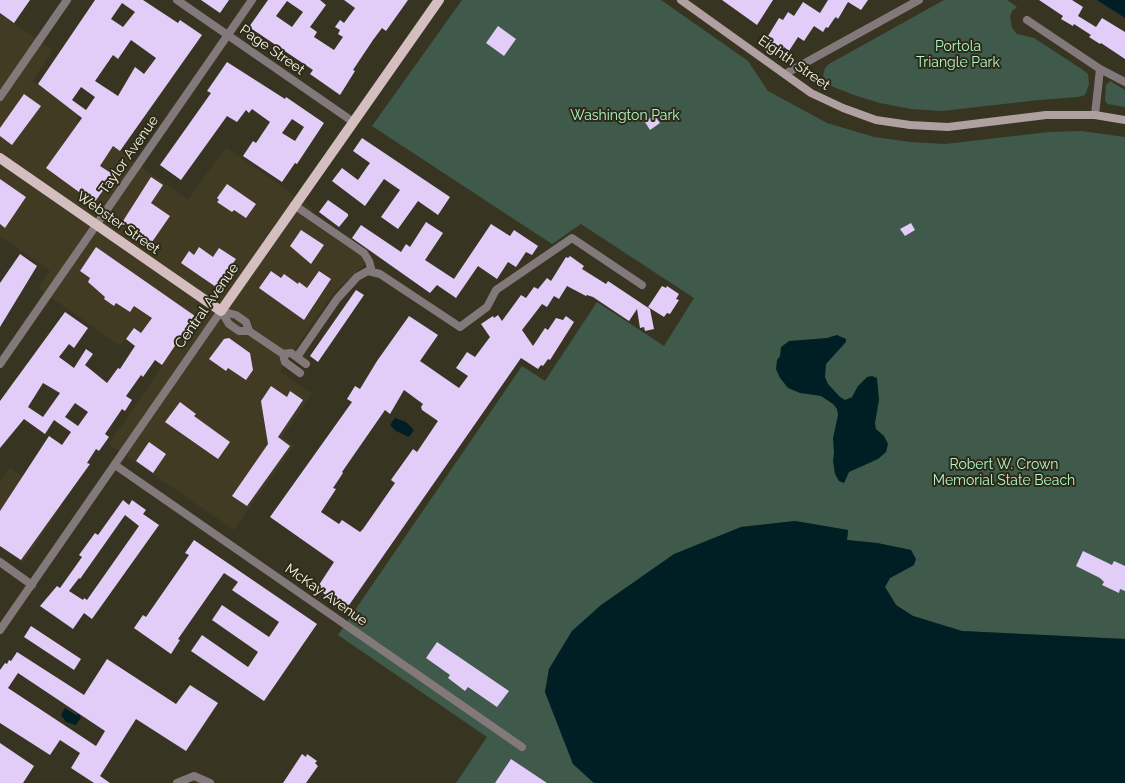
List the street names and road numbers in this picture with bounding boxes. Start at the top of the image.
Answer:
street label: Page Street [236,21,308,79]
street label: Eighth Street [755,32,833,94]
street label: Taylor Avenue [96,113,162,197]
street label: Webster Street [73,188,163,258]
street label: Central Avenue [172,260,242,352]
street label: McKay Avenue [282,560,370,630]

